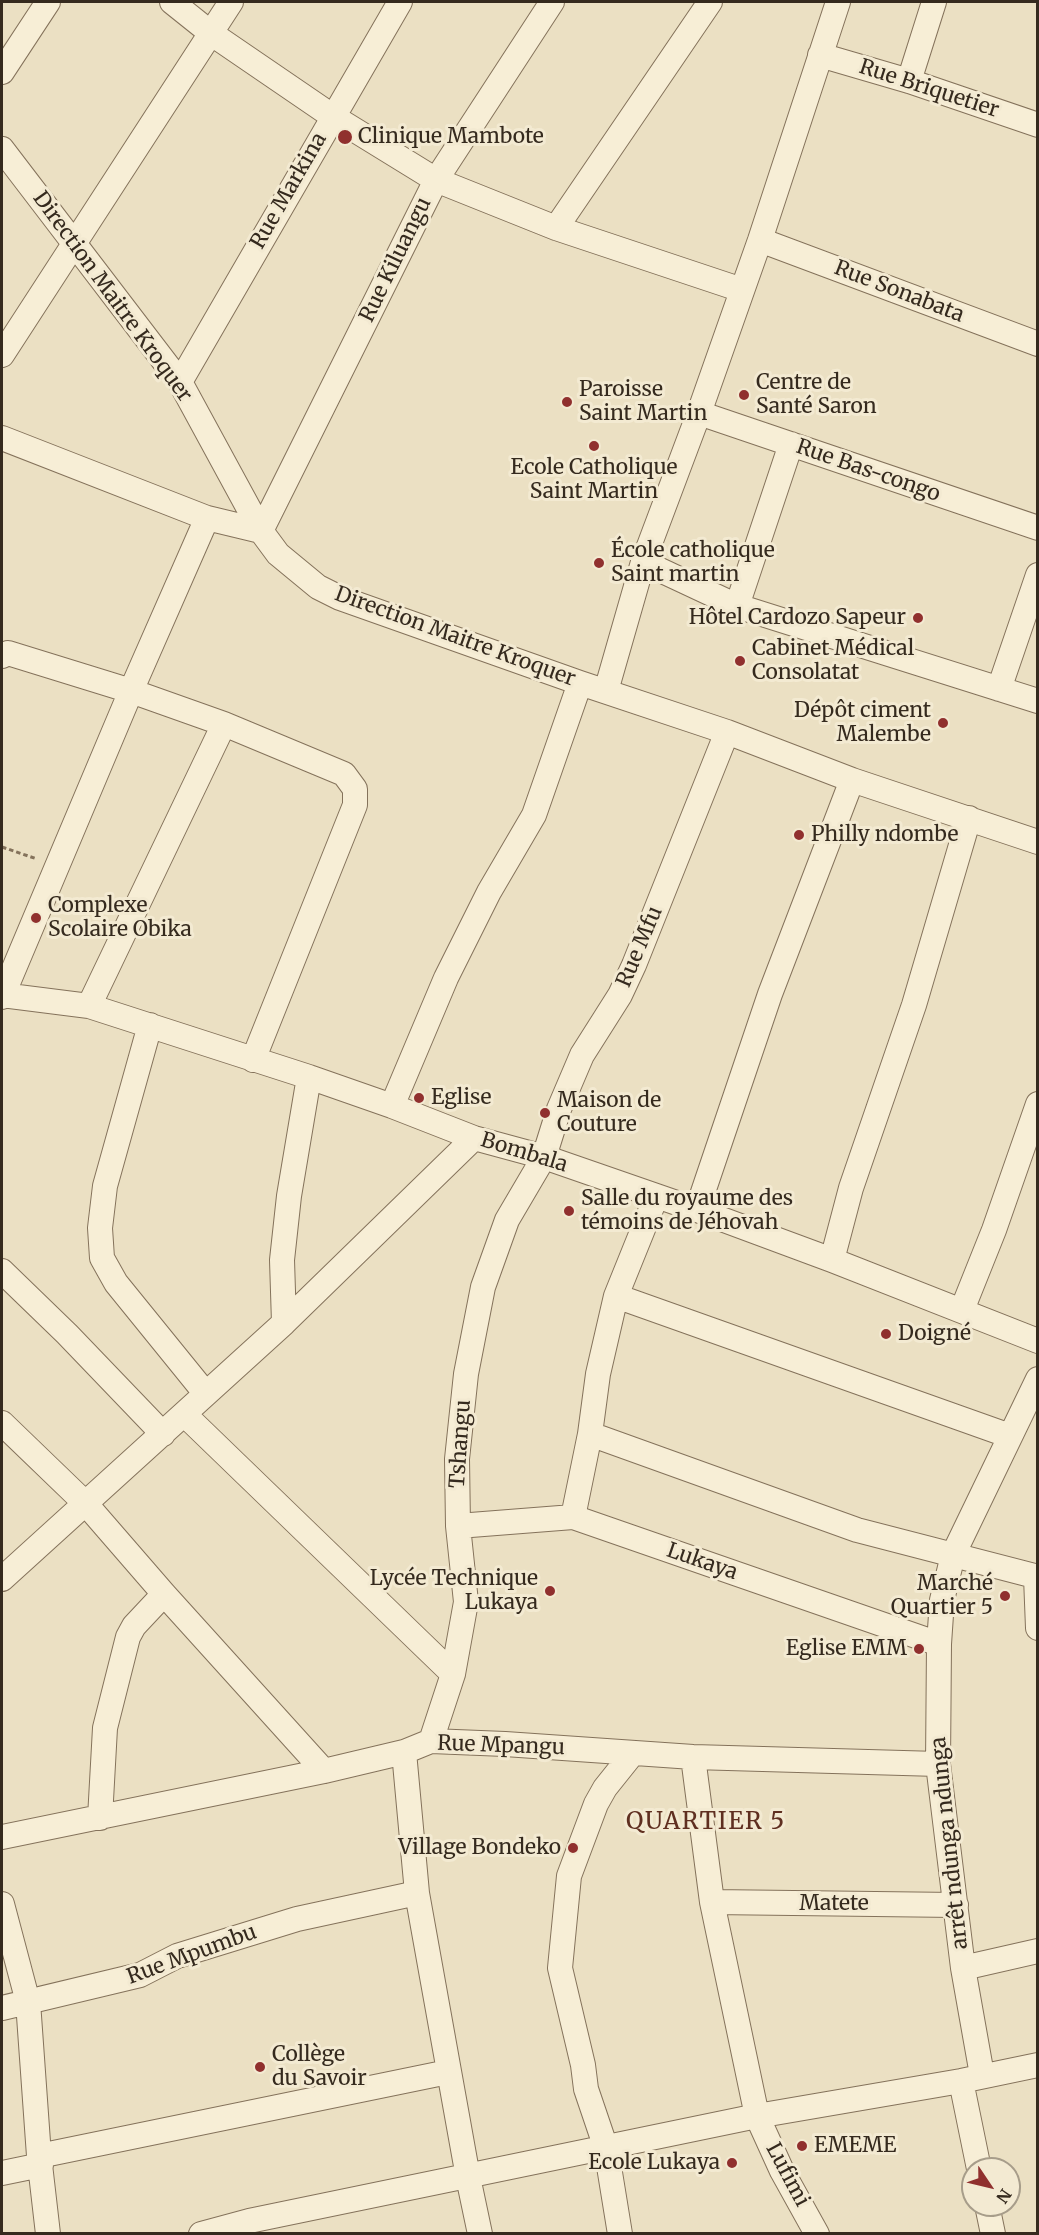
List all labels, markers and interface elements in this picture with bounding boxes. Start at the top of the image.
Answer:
street label: Rue Briquetier [856,55,1002,123]
place label: Clinique Mambote [358,124,544,150]
marker: Clinique Mambote [336,128,354,146]
street label: Rue Markina [246,129,332,253]
street label: Direction Maitre Kroquer [27,187,197,407]
street label: Rue Kiluangu [355,194,437,326]
street label: Rue Sonabata [831,256,967,328]
place label: Centre de Santé Saron [756,370,877,420]
place label: Paroisse Saint Martin [579,377,707,427]
marker: Centre de Santé Saron [737,388,751,402]
marker: Paroisse Saint Martin [560,395,574,409]
street label: Rue Bas-congo [793,435,943,507]
marker: Ecole Catholique Saint Martin [587,439,601,453]
place label: Ecole Catholique Saint Martin [510,455,678,505]
place label: École catholique Saint martin [611,538,775,588]
marker: École catholique Saint martin [592,556,606,570]
street label: Direction Maitre Kroquer [331,582,579,692]
place label: Hôtel Cardozo Sapeur [689,605,906,631]
marker: Hôtel Cardozo Sapeur [911,611,925,625]
place label: Cabinet Médical Consolatat [752,636,914,686]
marker: Cabinet Médical Consolatat [733,654,747,668]
place label: Dépôt ciment Malembe [794,698,931,748]
marker: Dépôt ciment Malembe [936,716,950,730]
place label: Philly ndombe [811,822,958,848]
marker: Philly ndombe [792,828,806,842]
place label: Complexe Scolaire Obika [48,893,192,943]
street label: Rue Mfu [612,903,668,991]
marker: Complexe Scolaire Obika [29,911,43,925]
place label: Eglise [431,1085,491,1111]
place label: Maison de Couture [557,1088,661,1138]
marker: Eglise [412,1091,426,1105]
marker: Maison de Couture [538,1106,552,1120]
street label: Bombala [478,1128,570,1178]
place label: Salle du royaume des témoins de Jéhovah [581,1186,793,1236]
marker: Salle du royaume des témoins de Jéhovah [562,1204,576,1218]
place label: Doigné [898,1321,971,1347]
marker: Doigné [879,1327,893,1341]
street label: Tshangu [445,1399,477,1489]
street label: Lukaya [663,1538,741,1586]
place label: Lycée Technique Lukaya [370,1566,538,1616]
place label: Marché Quartier 5 [891,1571,993,1621]
marker: Lycée Technique Lukaya [543,1584,557,1598]
marker: Marché Quartier 5 [998,1589,1012,1603]
place label: Eglise EMM [786,1636,907,1662]
marker: Eglise EMM [912,1642,926,1656]
street label: Rue Mpangu [437,1731,565,1761]
street label: arrêt ndunga ndunga [926,1736,974,1950]
district label: QUARTIER 5 [626,1808,786,1836]
place label: Village Bondeko [398,1835,561,1861]
marker: Village Bondeko [566,1841,580,1855]
street label: Matete [799,1891,869,1917]
street label: Rue Mpumbu [124,1920,260,1990]
place label: Collège du Savoir [272,2042,367,2092]
marker: Collège du Savoir [253,2060,267,2074]
place label: EMEME [814,2133,896,2159]
street label: Lufimi [760,2139,814,2211]
marker: EMEME [795,2139,809,2153]
place label: Ecole Lukaya [588,2150,720,2176]
marker: Ecole Lukaya [725,2156,739,2170]
north arrow [961,2157,1021,2217]
text: N [992,2185,1016,2207]

